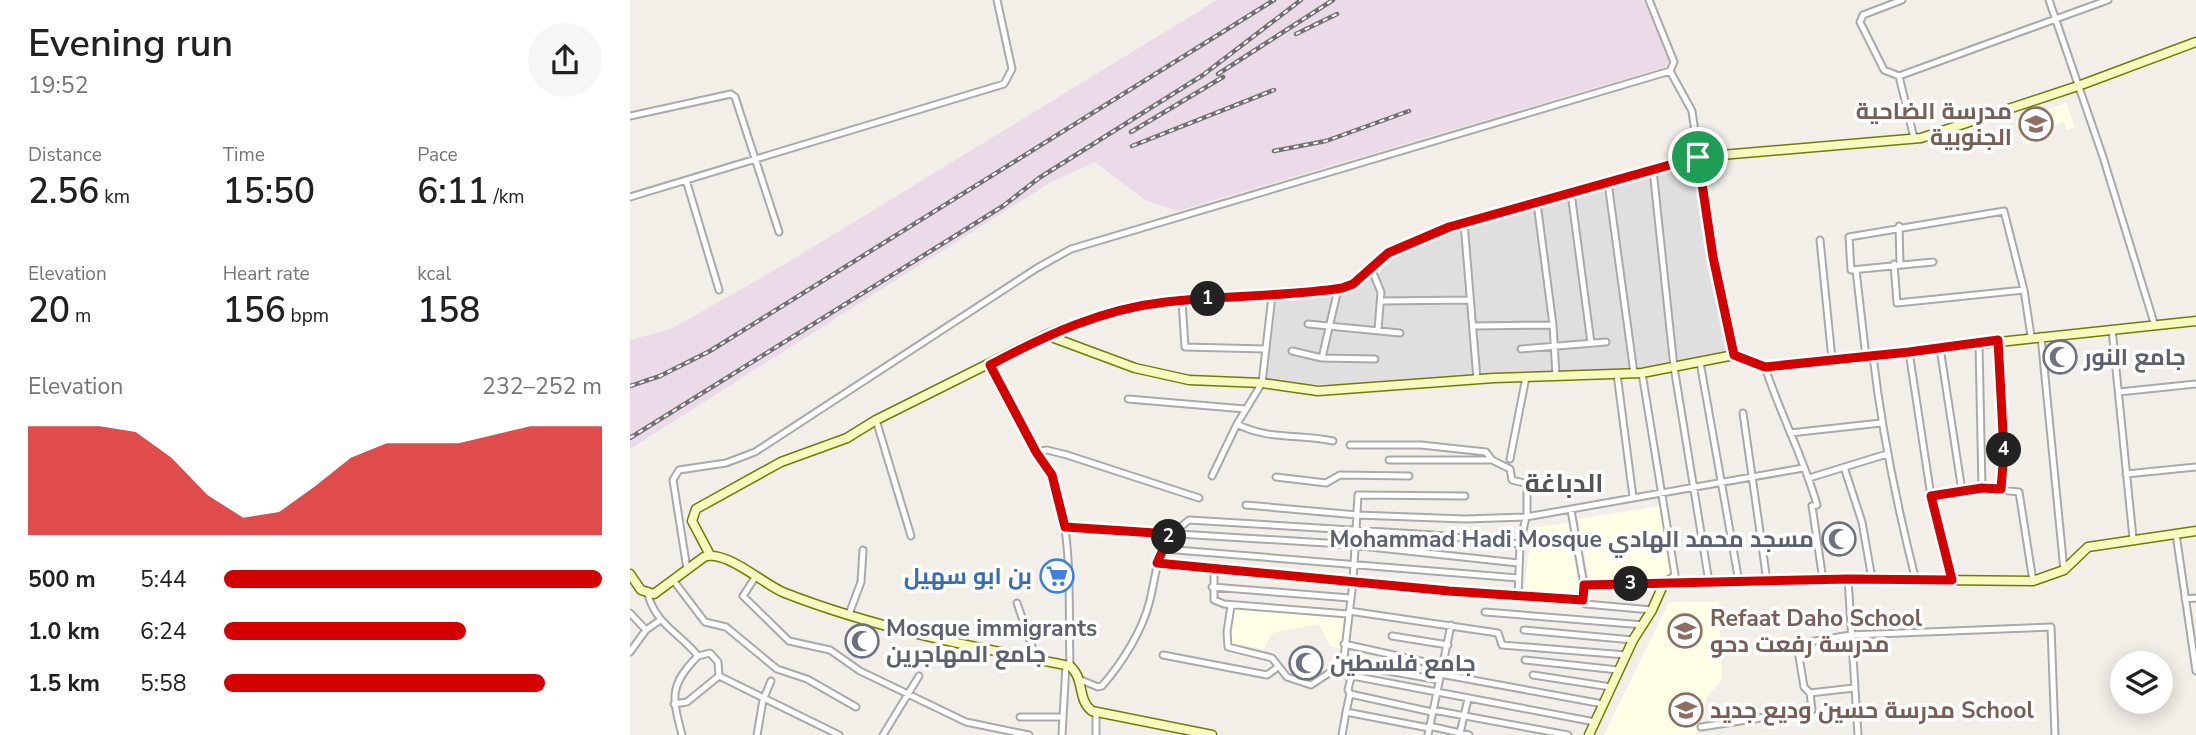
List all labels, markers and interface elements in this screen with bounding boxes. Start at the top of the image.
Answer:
text: Evening run [28,18,233,69]
button: share [528,23,602,97]
text: 19:52 [28,70,88,101]
place label: مدرسة الضاحية الجنوبية [1856,96,2012,153]
school or university icon: مدرسة الضاحية الجنوبية [2017,105,2055,143]
pin [1668,127,1728,187]
icon: arrive [1679,138,1717,176]
text: Distance [28,142,102,168]
text: Time [223,142,265,168]
text: Pace [417,142,458,168]
text: 2.56 [28,168,99,215]
text: 15:50 [223,168,315,215]
text: 6:11 [417,168,489,215]
text: km [99,184,130,210]
text: /km [489,184,525,210]
text: Elevation [28,261,107,287]
text: Heart rate [223,261,310,287]
text: kcal [417,261,451,287]
pin: 1 [1190,282,1226,316]
text: 1 [1202,285,1213,311]
text: 20 [28,287,70,334]
text: 156 [223,287,286,334]
text: 158 [417,287,480,334]
text: m [70,303,91,329]
text: bpm [286,303,329,329]
mosque icon: جامع النور [2041,338,2079,376]
place label: جامع النور [2083,342,2186,373]
text: Elevation [28,371,123,402]
text: 232–252 m [482,371,602,402]
pin: 4 [1986,433,2022,468]
text: 4 [1998,436,2009,462]
district label: الدباغة [1525,466,1603,501]
pin: 2 [1152,520,1186,554]
mosque icon: Mohammad Hadi Mosque مسجد محمد الهادي [1820,520,1858,558]
text: 2 [1163,523,1174,549]
place label: Mohammad Hadi Mosque مسجد محمد الهادي [1329,524,1814,558]
supermarket icon: بن ابو سهيل [1038,557,1076,595]
place label: بن ابو سهيل [904,561,1032,592]
text: 500 m [28,564,96,595]
text: 5:44 [140,564,187,595]
pin: 3 [1614,566,1648,602]
text: 3 [1625,570,1636,596]
place label: Refaat Daho School مدرسة رفعت دحو [1710,603,1923,660]
school or university icon: Refaat Daho School مدرسة رفعت دحو [1666,612,1704,650]
place label: Mosque immigrants جامع المهاجرين [886,613,1097,670]
text: 1.0 km [28,616,100,647]
text: 6:24 [140,616,187,647]
mosque icon: Mosque immigrants جامع المهاجرين [843,622,881,660]
mosque icon: جامع فلسطين [1287,644,1325,682]
place label: جامع فلسطين [1330,648,1476,679]
map controls [2110,651,2173,714]
button: layers [2110,651,2173,714]
text: 1.5 km [28,668,100,699]
text: 5:58 [140,668,187,699]
school or university icon: مدرسة حسين وديع جديد School [1667,691,1705,729]
place label: مدرسة حسين وديع جديد School [1710,695,2034,726]

